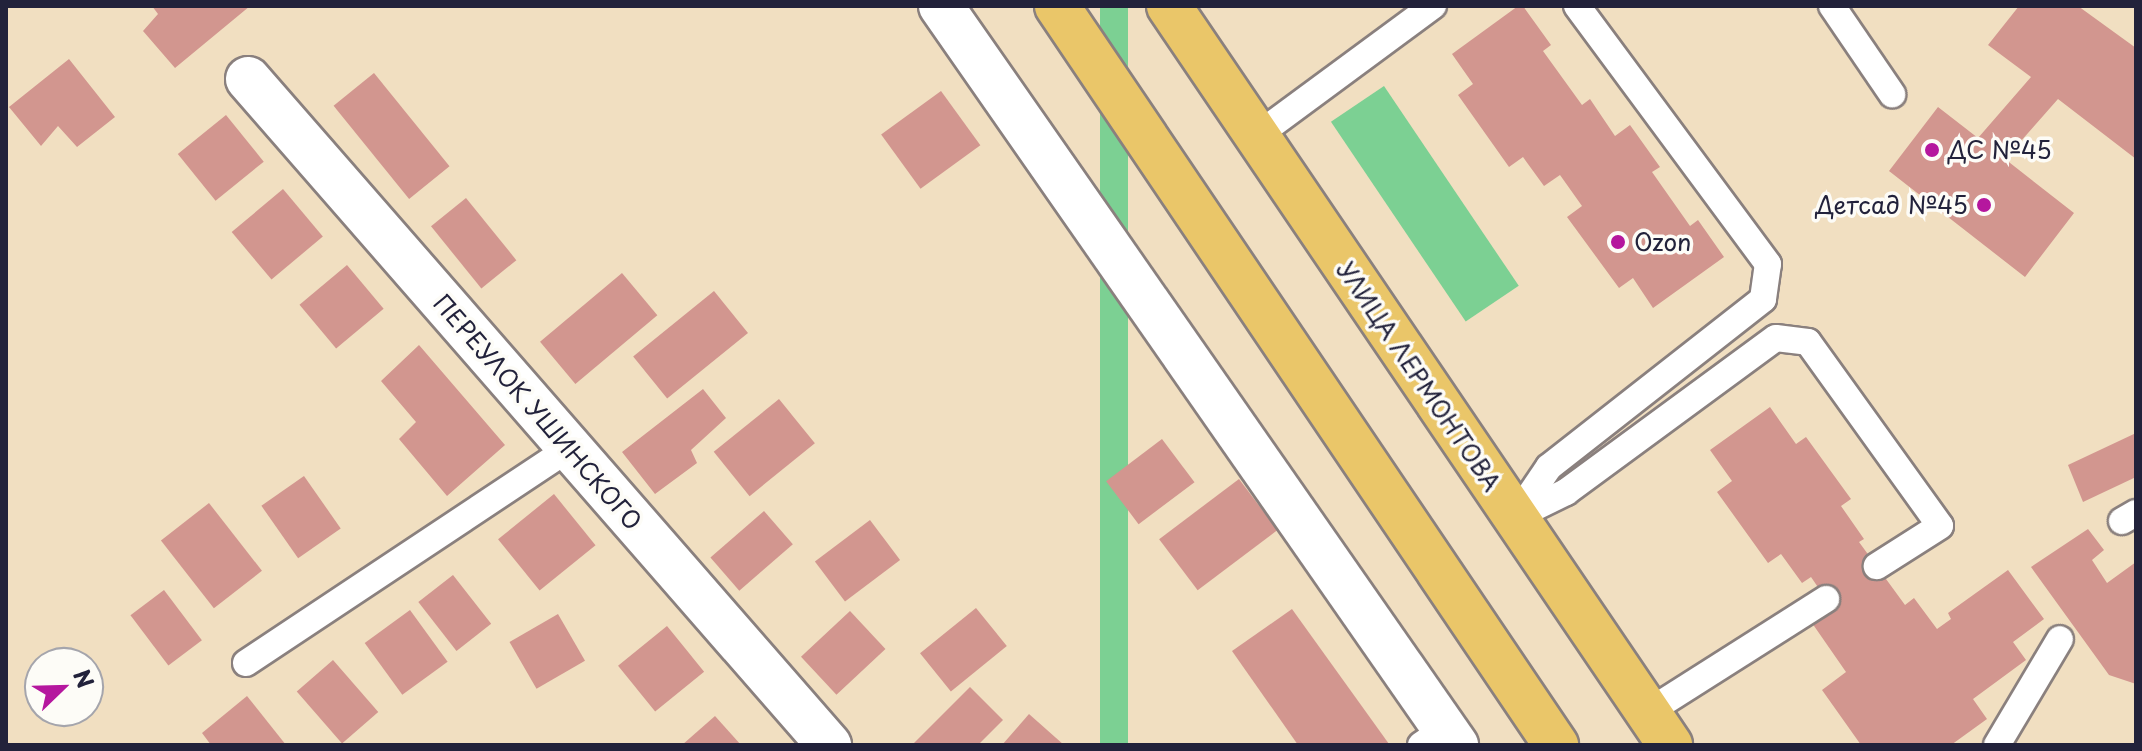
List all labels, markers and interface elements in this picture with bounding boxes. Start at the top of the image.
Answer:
place label: ДС №45 [1948,136,2053,164]
marker: ДС №45 [1923,141,1941,159]
place label: Детсад №45 [1816,191,1968,219]
marker: Детсад №45 [1975,196,1993,214]
place label: Ozon [1634,228,1691,256]
marker: Ozon [1609,233,1627,251]
street label: УЛИЦА ЛЕРМОНТОВА [1331,255,1507,497]
street label: ПЕРЕУЛОК УШИНСКОГО [428,289,648,535]
north arrow [24,647,104,727]
text: N [66,664,103,693]

